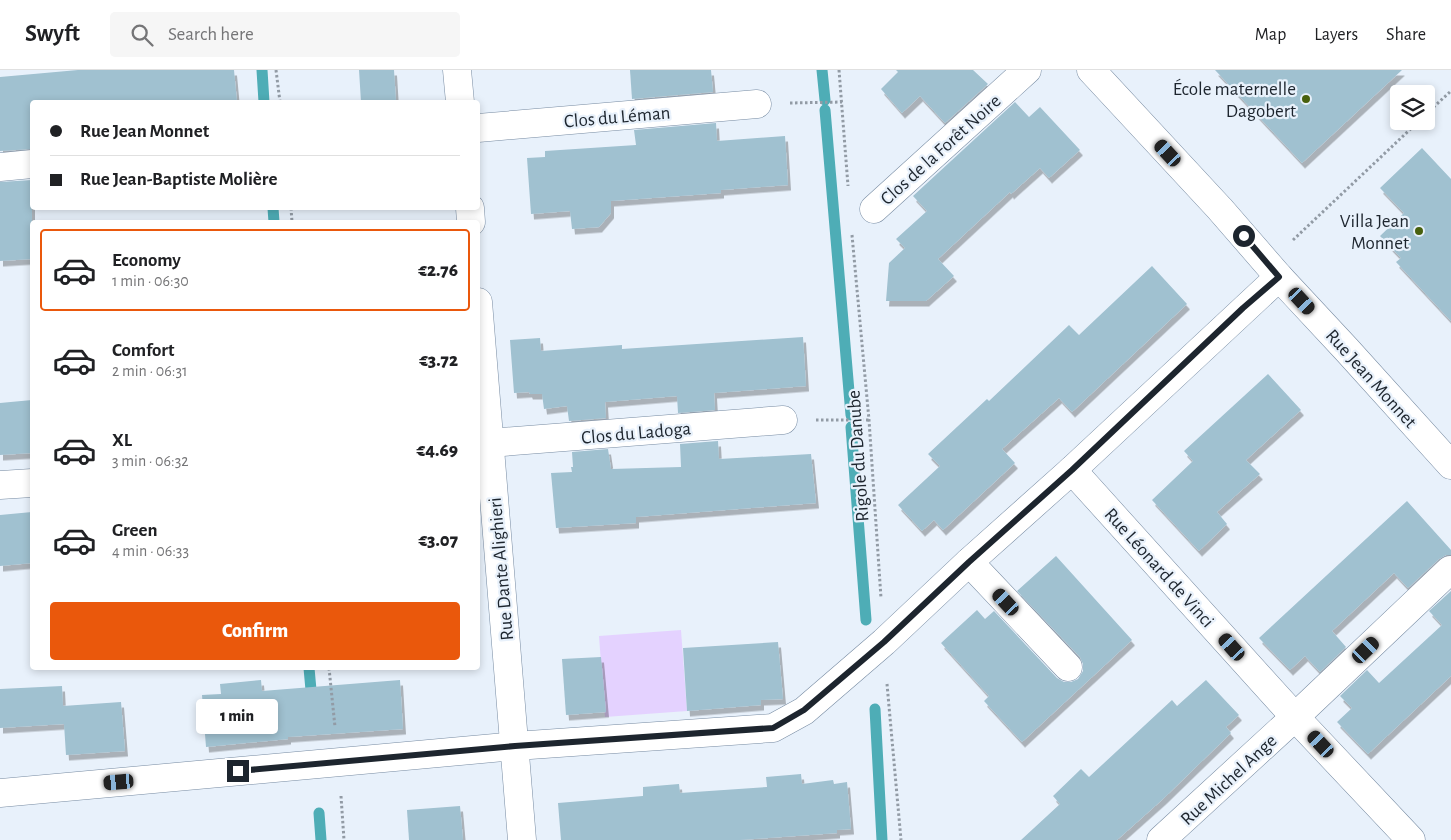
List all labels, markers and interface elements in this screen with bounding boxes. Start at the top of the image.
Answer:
search box [110,12,460,57]
icon: search [128,21,156,49]
text: Swyft [25,22,80,46]
text: Search here [168,25,254,44]
text: Map [1255,26,1286,44]
text: Layers [1314,26,1358,44]
text: Share [1386,26,1426,44]
place label: École maternelle Dagobert [1173,78,1296,121]
map controls [1390,85,1435,130]
button: layers [1390,85,1435,130]
street label: Clos de la Forêt Noire [877,91,1005,209]
marker: École maternelle Dagobert [1300,93,1312,105]
street label: Clos du Léman [563,103,671,132]
text: Rue Jean Monnet [80,122,209,141]
car [1152,137,1183,169]
text: Rue Jean-Baptiste Molière [80,170,277,189]
place label: Villa Jean Monnet [1340,212,1409,253]
route start [1233,225,1255,247]
marker: Villa Jean Monnet [1413,225,1425,237]
icon: car [52,248,97,293]
text: Economy [112,251,181,270]
text: €2.76 [418,261,458,280]
text: 1 min · 06:30 [112,273,189,289]
car [1286,285,1317,317]
street label: Rue Jean Monnet [1322,326,1420,432]
icon: car [52,338,97,383]
text: Comfort [112,341,174,360]
text: €3.72 [419,351,458,370]
text: 2 min · 06:31 [112,363,188,379]
street label: Rigole du Danube [844,389,873,522]
street label: Clos du Ladoga [580,419,692,448]
icon: car [52,428,97,473]
text: XL [112,431,132,450]
text: €4.69 [417,441,458,460]
text: 3 min · 06:32 [112,453,189,469]
street label: Rue Dante Alighieri [486,497,517,641]
street label: Rue Léonard de Vinci [1100,505,1217,631]
icon: car [52,518,97,563]
text: Green [112,521,158,540]
text: €3.07 [418,531,458,550]
text: 4 min · 06:33 [112,543,189,559]
car [990,586,1021,618]
button: Confirm [50,602,460,660]
car [1216,631,1247,663]
car [1350,634,1382,666]
callout: 1 min [197,698,279,734]
text: 1 min [220,708,254,724]
car [1305,728,1336,760]
street label: Rue Michel Ange [1177,731,1281,829]
route end [227,760,249,782]
car [103,773,134,791]

